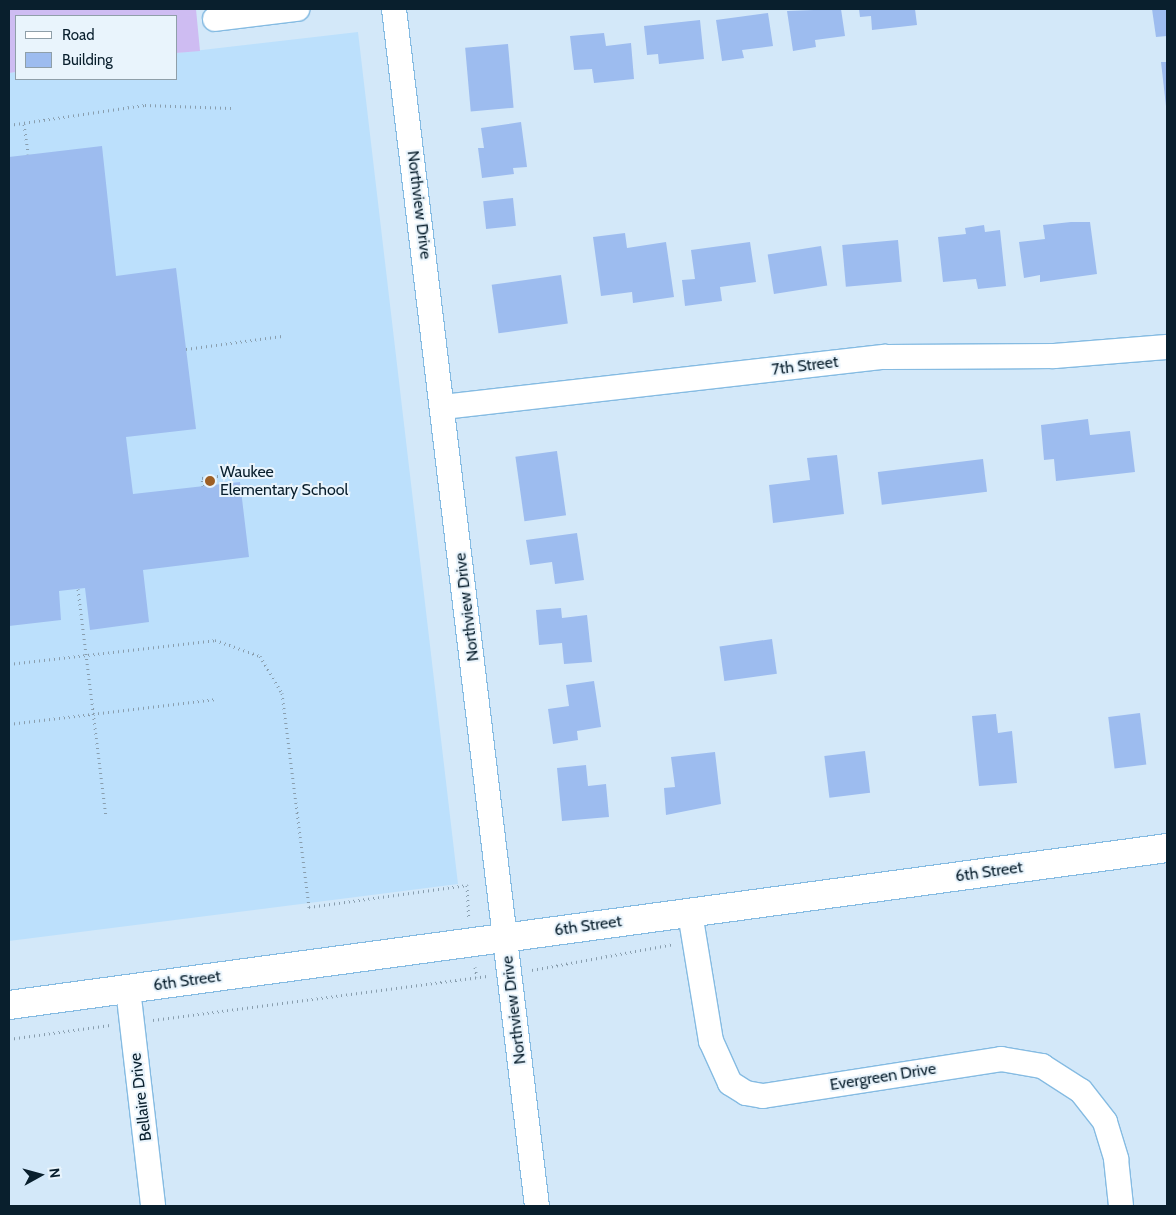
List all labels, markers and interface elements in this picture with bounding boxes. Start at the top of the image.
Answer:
legend [15,15,178,80]
text: Road [62,26,95,44]
text: Building [62,51,113,69]
street label: Northview Drive [403,150,435,260]
street label: 7th Street [771,352,839,380]
place label: Waukee Elementary School [220,462,348,500]
marker: Waukee Elementary School [204,475,216,487]
street label: Northview Drive [451,552,483,662]
street label: 6th Street [954,858,1024,886]
street label: 6th Street [553,912,623,940]
street label: Northview Drive [498,955,530,1065]
street label: 6th Street [152,967,222,995]
street label: Bellaire Drive [126,1052,156,1142]
street label: Evergreen Drive [829,1059,937,1095]
north arrow [15,1150,65,1200]
text: N [45,1167,64,1179]

